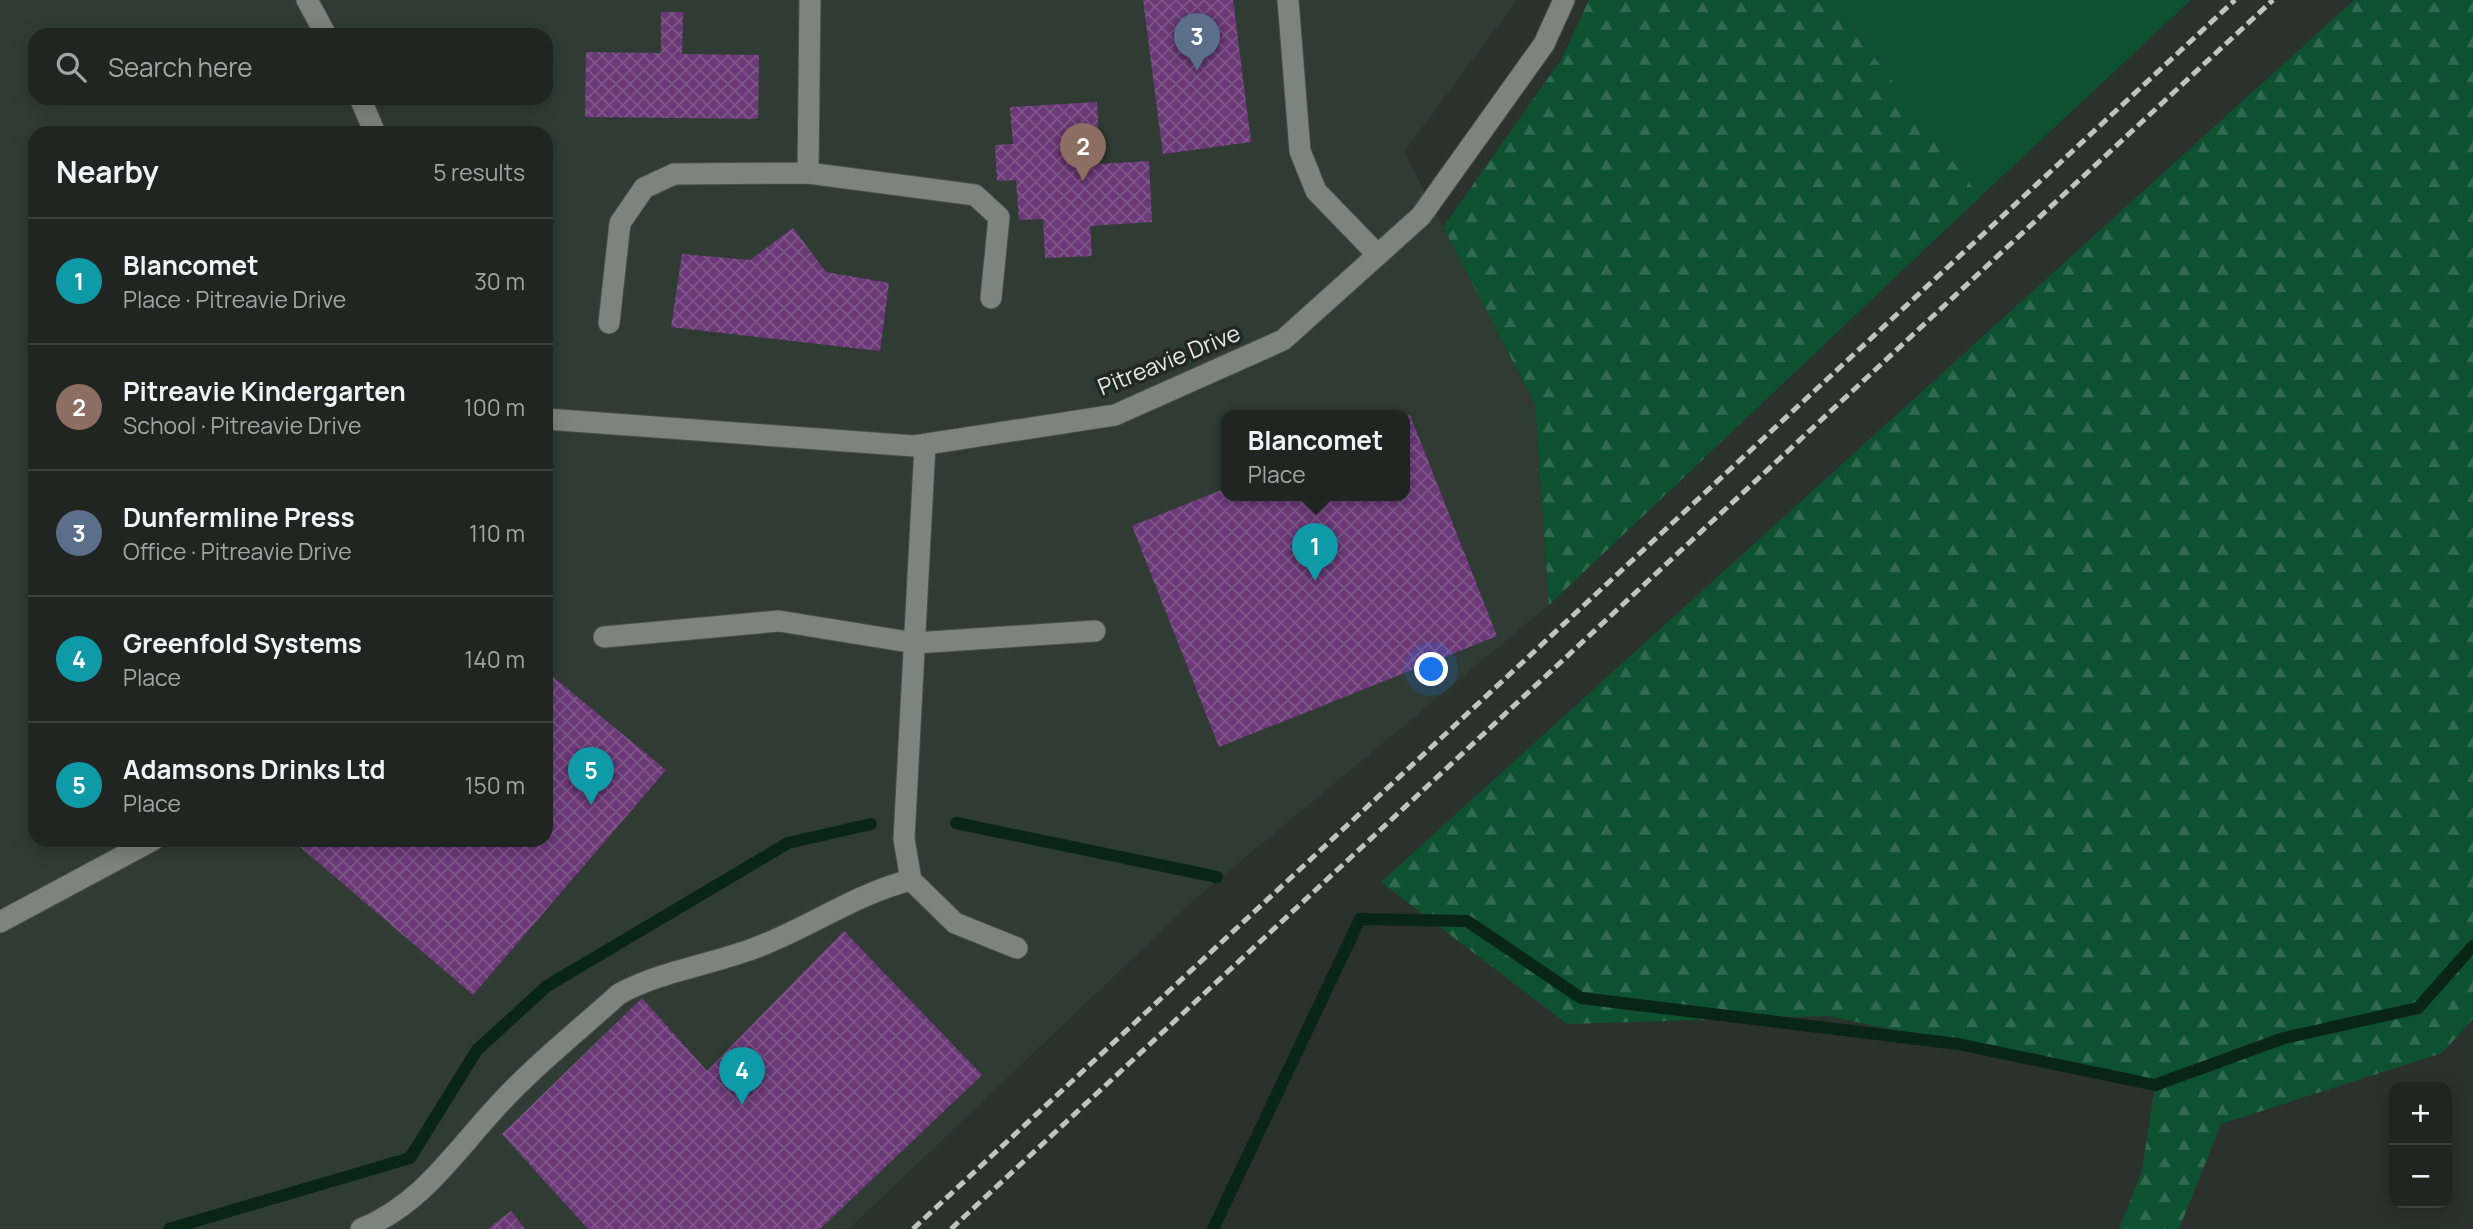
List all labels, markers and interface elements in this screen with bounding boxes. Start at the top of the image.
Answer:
pin: 3 [1174,13,1220,71]
search box [28,28,553,105]
icon: search [52,48,90,86]
text: Search here [108,49,253,85]
pin: 2 [1060,123,1106,181]
text: Nearby [56,151,159,192]
text: 5 results [433,156,525,188]
text: Blancomet [123,247,258,283]
text: 1 [74,265,84,297]
text: 30 m [474,265,525,297]
text: Place · Pitreavie Drive [123,283,346,315]
street label: Pitreavie Drive [1093,316,1245,402]
text: Pitreavie Kindergarten [123,373,406,409]
text: 2 [72,391,86,423]
text: 100 m [464,391,525,423]
text: School · Pitreavie Drive [123,409,362,441]
popup [1221,410,1410,501]
text: Blancomet [1248,422,1383,458]
text: Place [1248,458,1306,490]
text: Dunfermline Press [123,499,354,535]
text: 3 [72,517,86,549]
text: 110 m [469,517,525,549]
pin: 1 [1292,523,1338,581]
text: Office · Pitreavie Drive [123,535,352,567]
text: Greenfold Systems [123,625,362,661]
text: 4 [72,643,86,675]
text: 140 m [464,643,525,675]
your location [1414,652,1448,686]
text: Place [123,661,181,693]
pin: 5 [568,747,614,805]
text: Adamsons Drinks Ltd [123,751,385,787]
text: 5 [72,769,86,801]
text: 150 m [465,769,525,801]
text: Place [123,787,181,819]
pin: 4 [719,1047,765,1105]
map controls [2389,1082,2452,1208]
button: + [2389,1082,2452,1145]
button: − [2389,1145,2452,1208]

